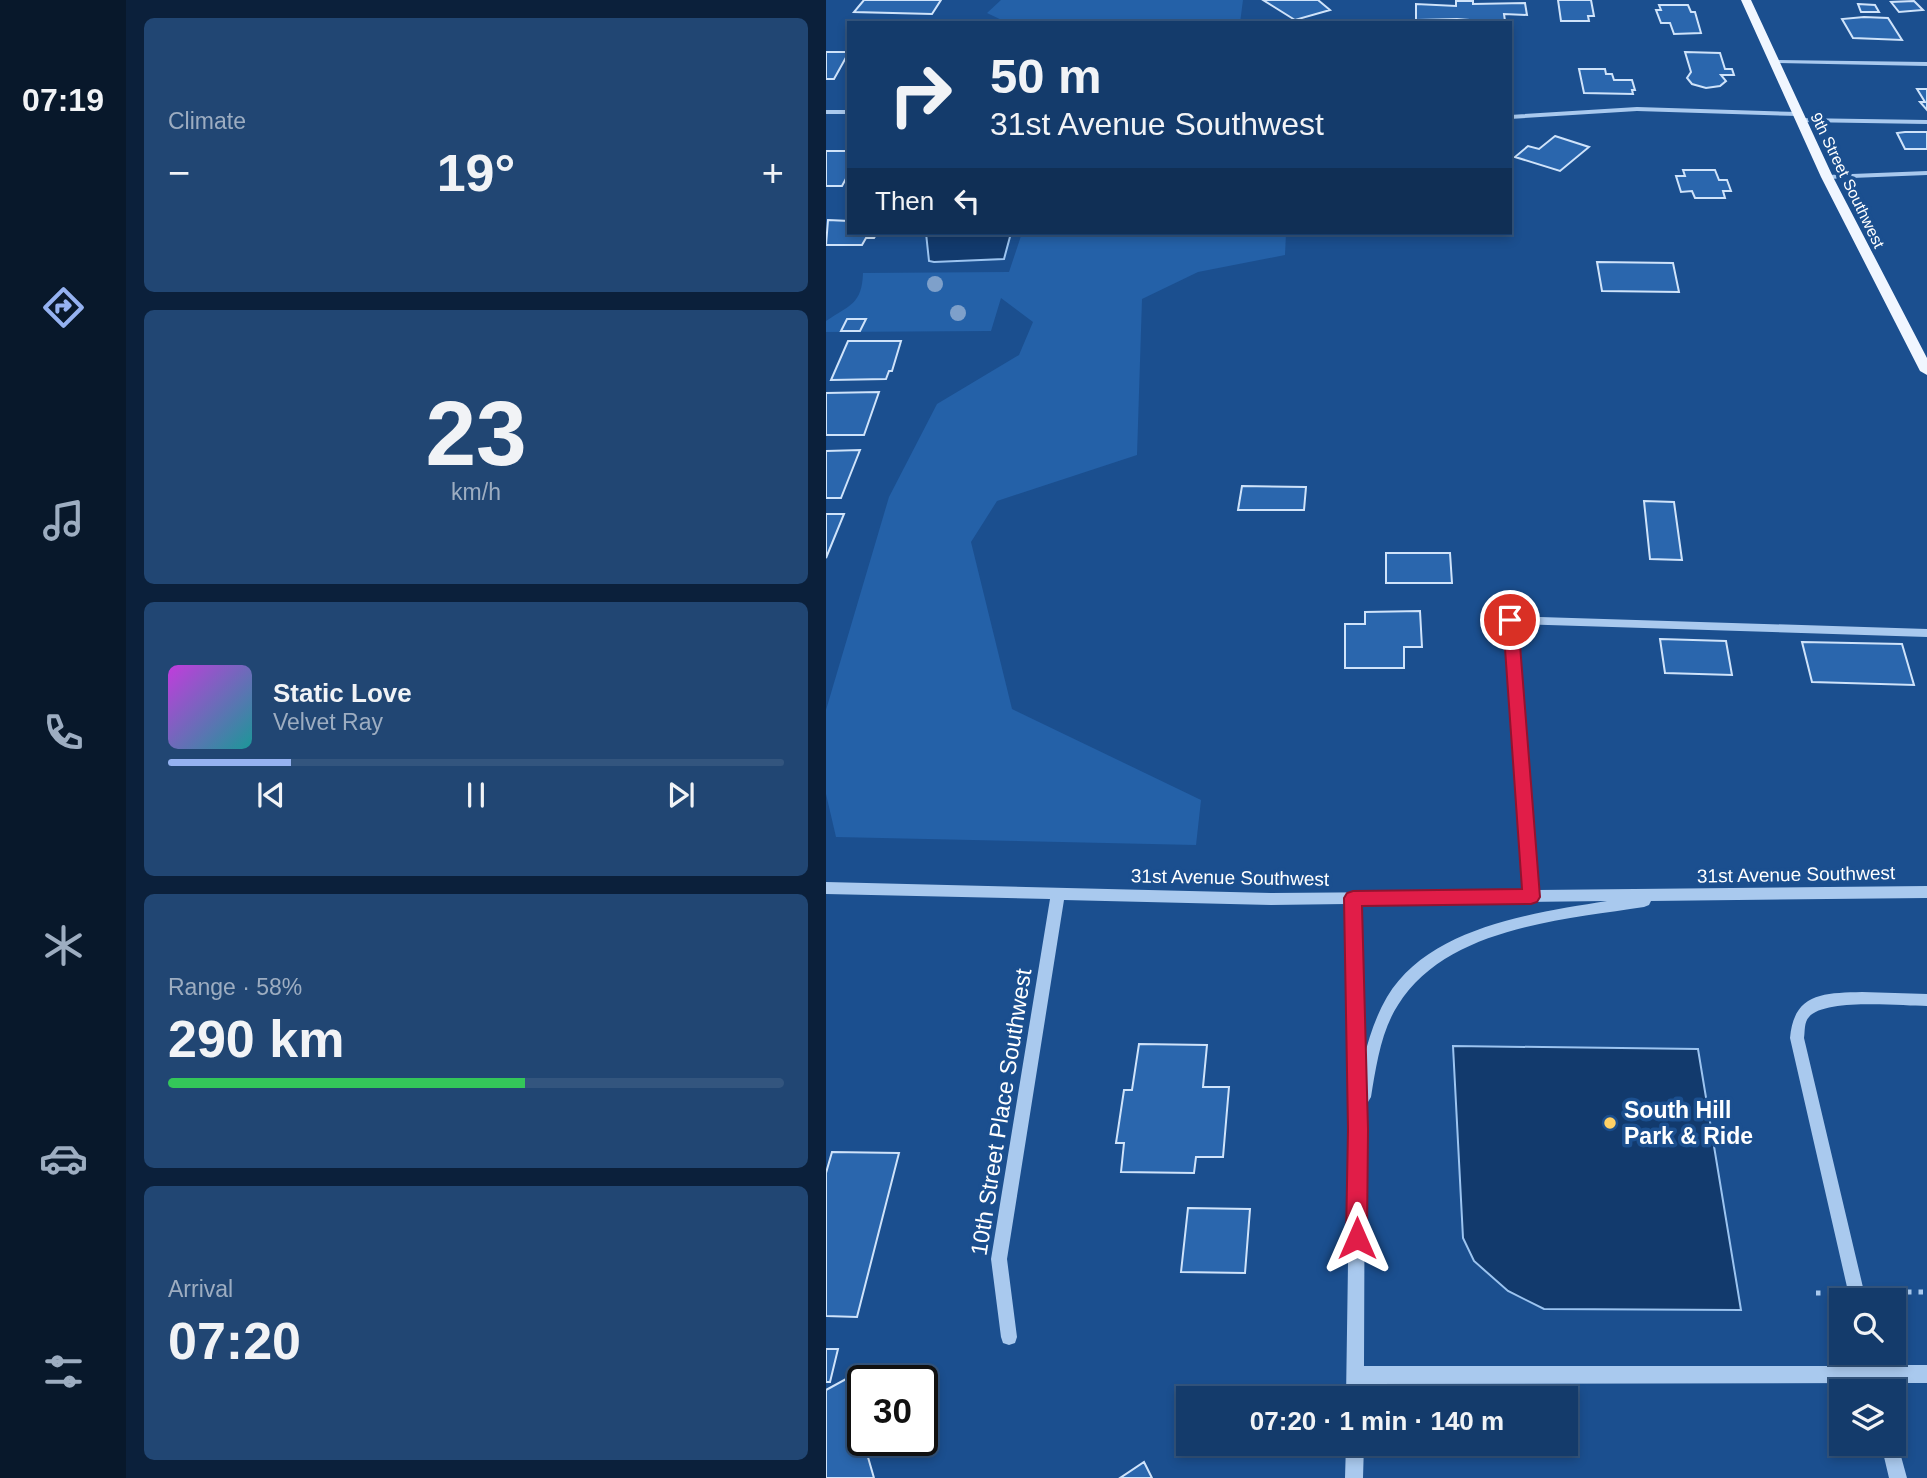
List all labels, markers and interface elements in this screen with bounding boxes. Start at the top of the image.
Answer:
icon: right [875,49,966,140]
text: 50 m [990,49,1102,103]
text: 07:19 [22,82,104,118]
text: 31st Avenue Southwest [990,106,1324,142]
text: Climate [168,108,246,134]
street label: 9th Street Southwest [1807,110,1888,251]
text: 19° [437,144,515,202]
text: − [168,152,190,194]
text: + [762,152,784,194]
icon: left [948,182,986,220]
text: Then [875,186,934,216]
icon: directions [39,283,88,332]
text: 23 [425,383,527,484]
text: km/h [451,479,501,505]
icon: music [39,496,88,545]
pin [1480,590,1540,650]
icon: arrive [1491,601,1529,639]
text: Static Love [273,678,412,708]
icon: phone [39,708,88,757]
text: Velvet Ray [273,709,383,735]
icon: previous [252,776,290,814]
icon: pause [457,776,495,814]
icon: next [662,776,700,814]
street label: 31st Avenue Southwest [1697,862,1896,887]
street label: 31st Avenue Southwest [1131,865,1330,890]
icon: climate [39,921,88,970]
street label: 10th Street Place Southwest [965,966,1037,1257]
text: Range · 58% [168,974,302,1000]
text: 290 km [168,1010,344,1068]
place label: South Hill Park & Ride [1624,1097,1753,1149]
marker: South Hill Park & Ride [1602,1115,1618,1131]
icon: car [39,1134,88,1183]
position arrow [1320,1201,1394,1275]
text: Arrival [168,1276,233,1302]
map controls [1829,1288,1906,1456]
button: search [1829,1288,1906,1365]
text: 07:20 [168,1312,301,1370]
icon: filters [39,1347,88,1396]
speed limit sign: 30 [847,1365,938,1456]
button: layers [1829,1379,1906,1456]
text: 07:20 · 1 min · 140 m [1250,1406,1504,1436]

